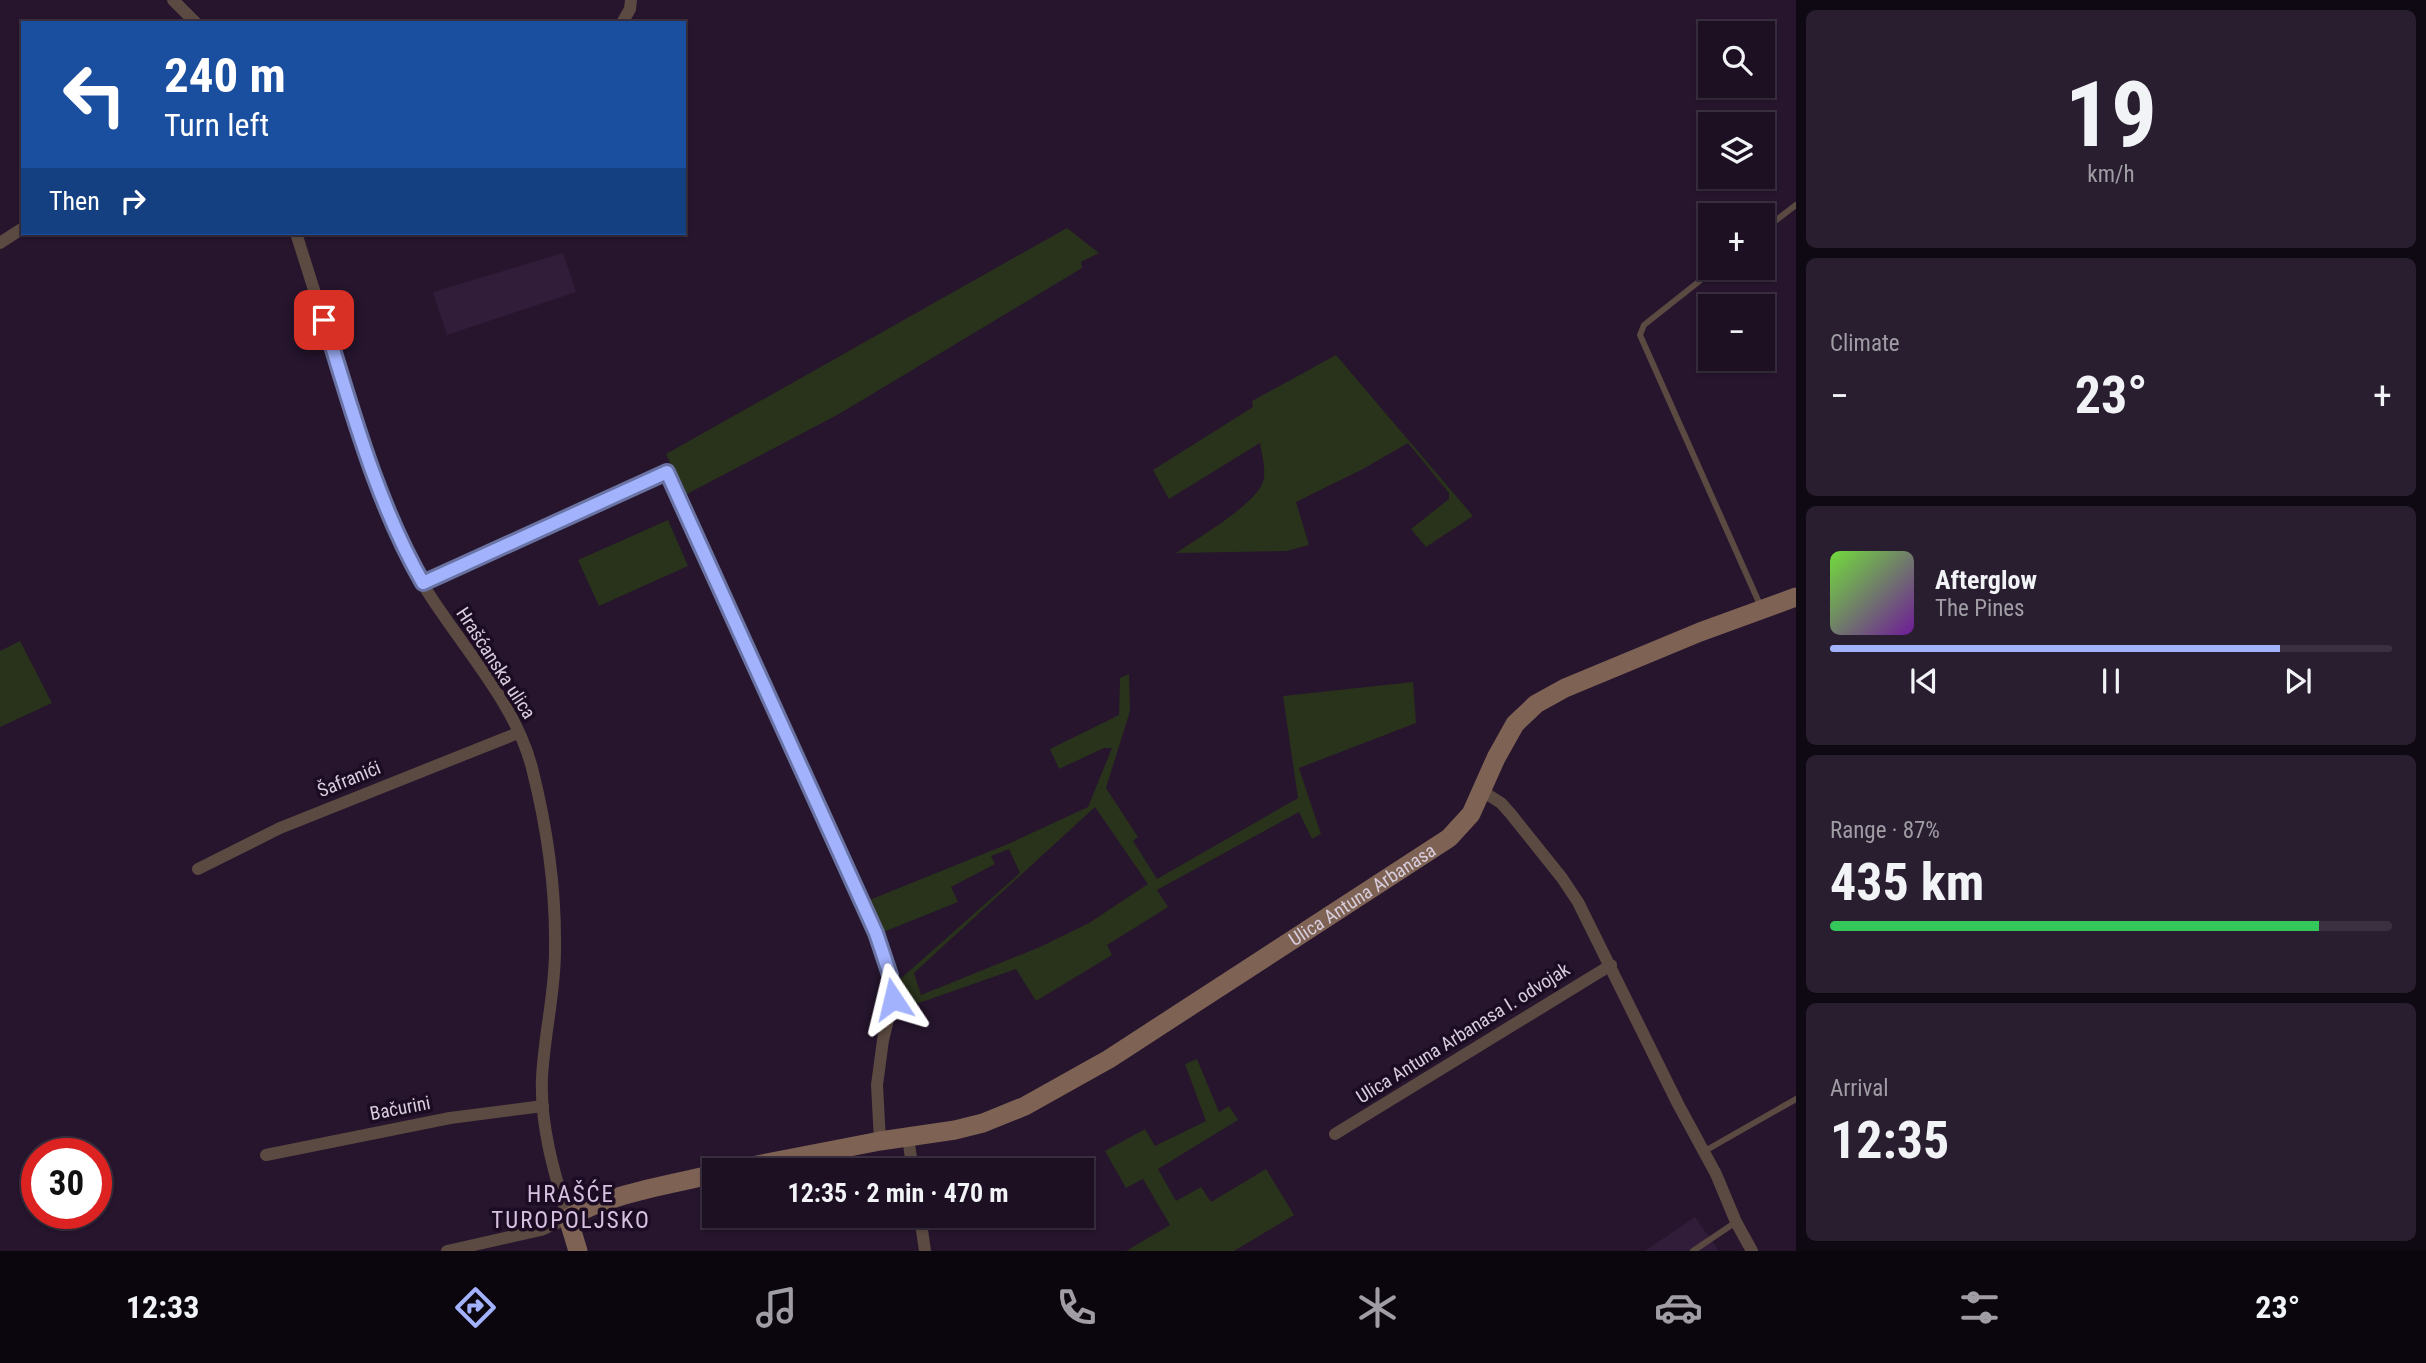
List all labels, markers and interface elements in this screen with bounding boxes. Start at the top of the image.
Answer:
map controls [1698,21,1775,371]
button: search [1698,21,1775,98]
text: 240 m [164,47,286,104]
icon: left [49,49,140,140]
text: 19 [2065,62,2157,168]
text: Turn left [164,106,269,144]
button: layers [1698,112,1775,189]
text: km/h [2087,161,2135,188]
icon: right [114,182,152,220]
text: Then [49,186,100,216]
button: + [1698,203,1775,280]
pin [294,290,354,350]
button: − [1698,294,1775,371]
icon: arrive [305,301,343,339]
text: Climate [1830,330,1900,357]
text: 23° [2075,365,2147,426]
text: − [1830,374,1849,418]
text: + [2373,374,2392,418]
text: Afterglow [1935,565,2037,595]
text: The Pines [1935,595,2025,622]
street label: Hrašćanska ulica [451,603,541,723]
icon: previous [1905,662,1943,700]
icon: pause [2092,662,2130,700]
icon: next [2279,662,2317,700]
street label: Šafranići [314,756,384,802]
text: Range · 87% [1830,817,1940,844]
street label: Ulica Antuna Arbanasa [1284,838,1440,951]
text: 435 km [1830,852,1984,913]
street label: Ulica Antuna Arbanasa I. odvojak [1352,957,1574,1108]
position arrow [856,962,930,1036]
text: Arrival [1830,1075,1889,1102]
street label: Bačurini [368,1091,432,1125]
text: 12:35 [1830,1110,1949,1171]
speed limit sign: 30 [21,1138,112,1229]
text: 12:35 · 2 min · 470 m [788,1178,1008,1208]
district label: HRAŠĆE TUROPOLJSKO [491,1179,651,1234]
icon: directions [451,1283,500,1332]
icon: music [752,1283,801,1332]
icon: phone [1052,1283,1101,1332]
icon: climate [1353,1283,1402,1332]
icon: car [1654,1283,1703,1332]
icon: filters [1955,1283,2004,1332]
text: 12:33 [126,1288,199,1326]
text: 23° [2255,1288,2300,1326]

